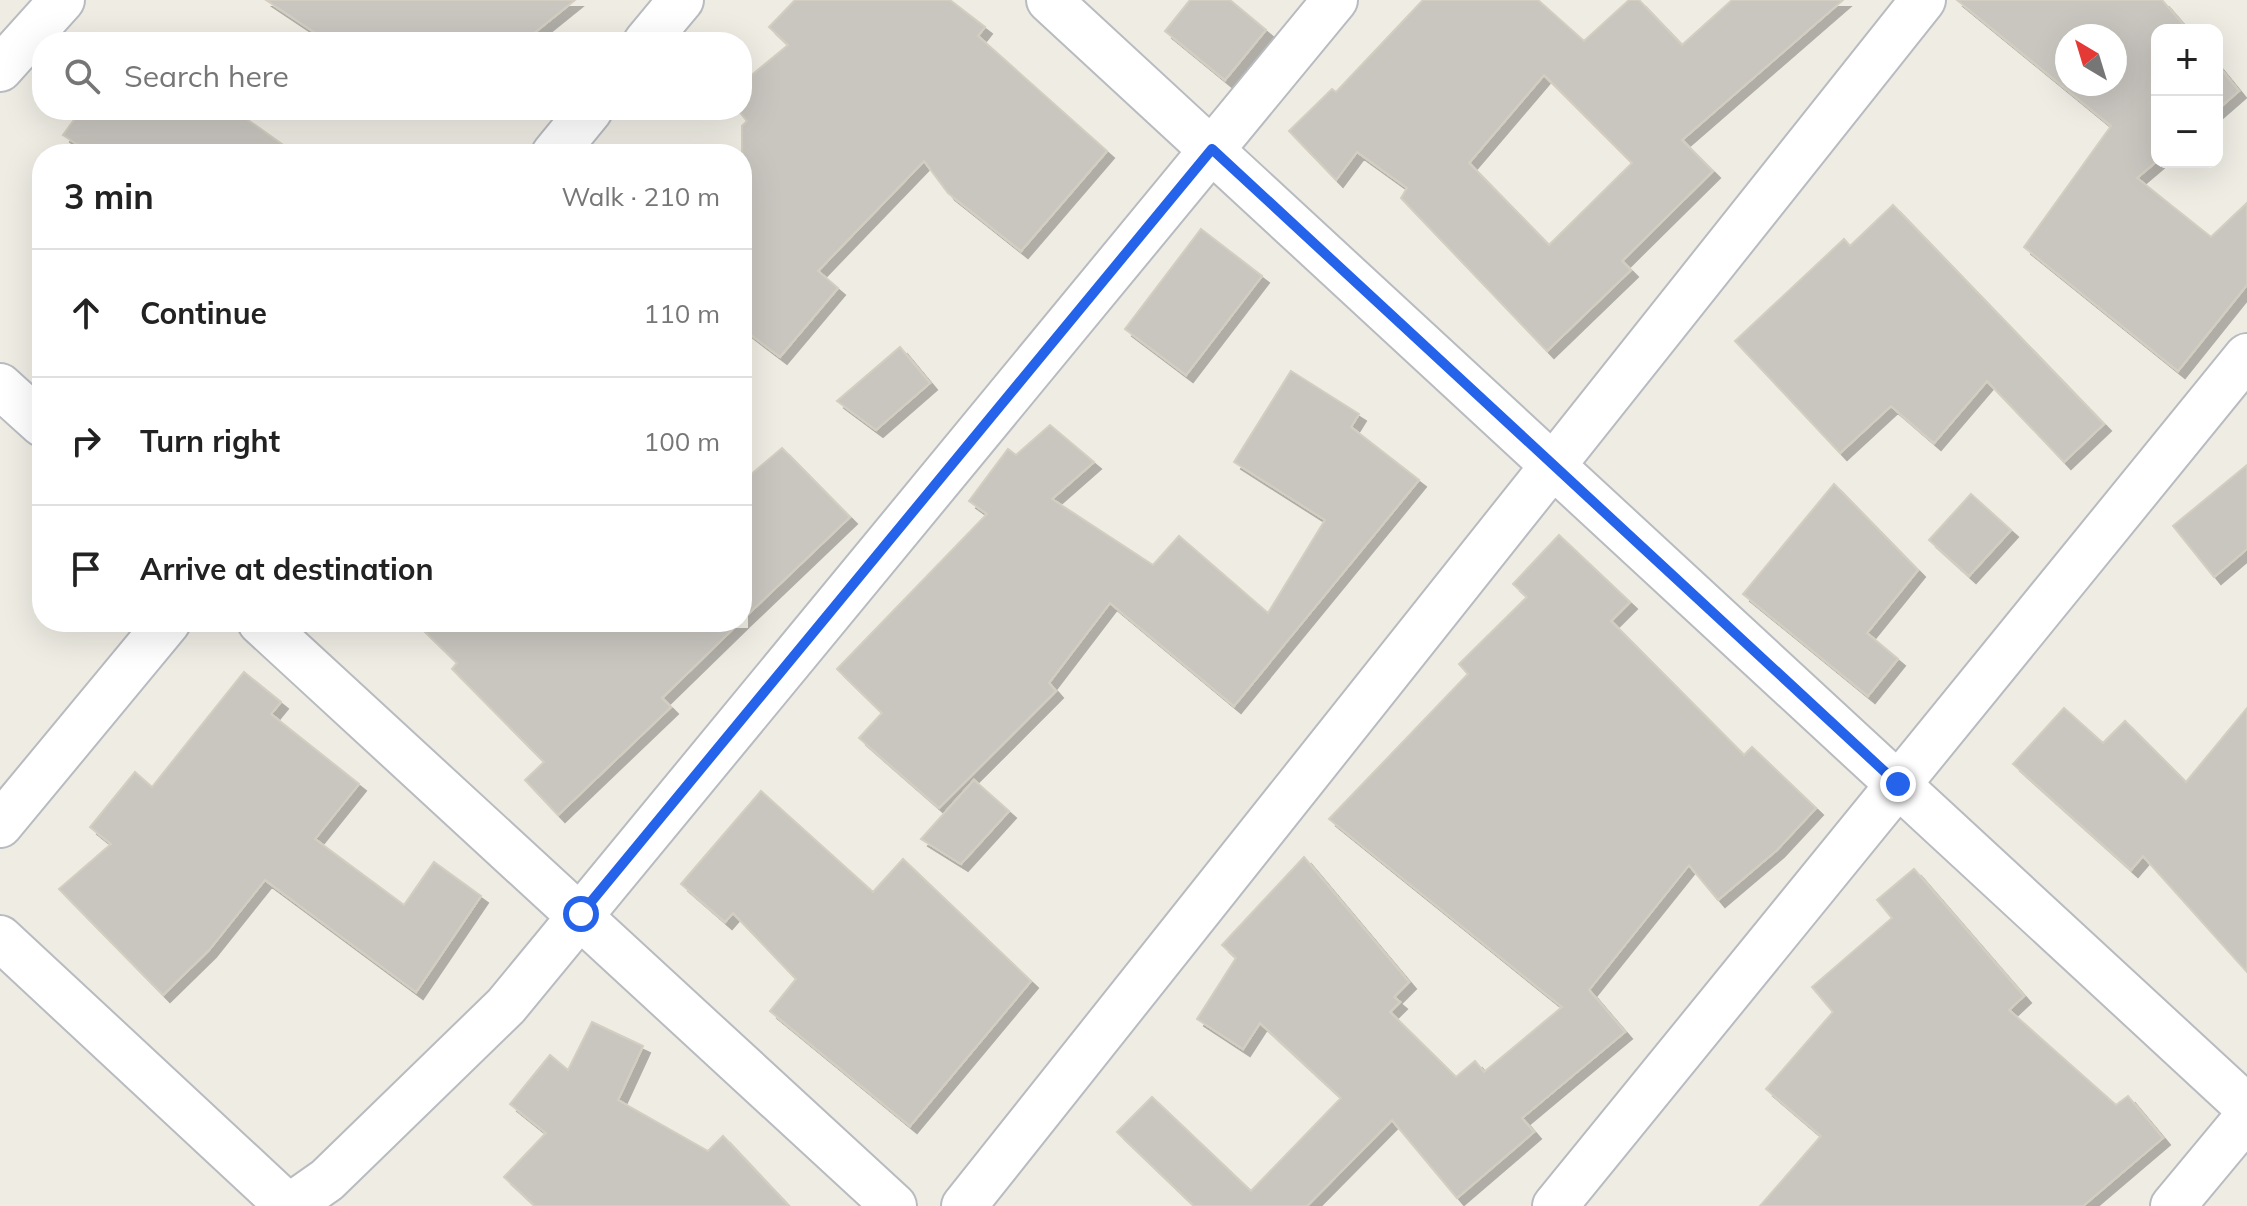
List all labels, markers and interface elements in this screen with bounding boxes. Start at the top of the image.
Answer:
north arrow [2055,24,2127,96]
map controls [2151,24,2223,168]
button: + [2151,24,2223,96]
search box [32,32,752,120]
icon: search [60,54,104,98]
text: Search here [124,57,289,95]
button: − [2151,96,2223,168]
text: 3 min [64,175,154,218]
text: Walk · 210 m [561,180,720,213]
icon: ahead [64,291,108,335]
text: Continue [140,294,267,332]
text: 110 m [644,297,720,330]
icon: right [64,419,108,463]
text: Turn right [140,422,280,460]
text: 100 m [644,425,720,458]
icon: arrive [64,547,108,591]
text: Arrive at destination [140,550,434,588]
route end [1880,766,1916,802]
route start [563,896,599,932]

